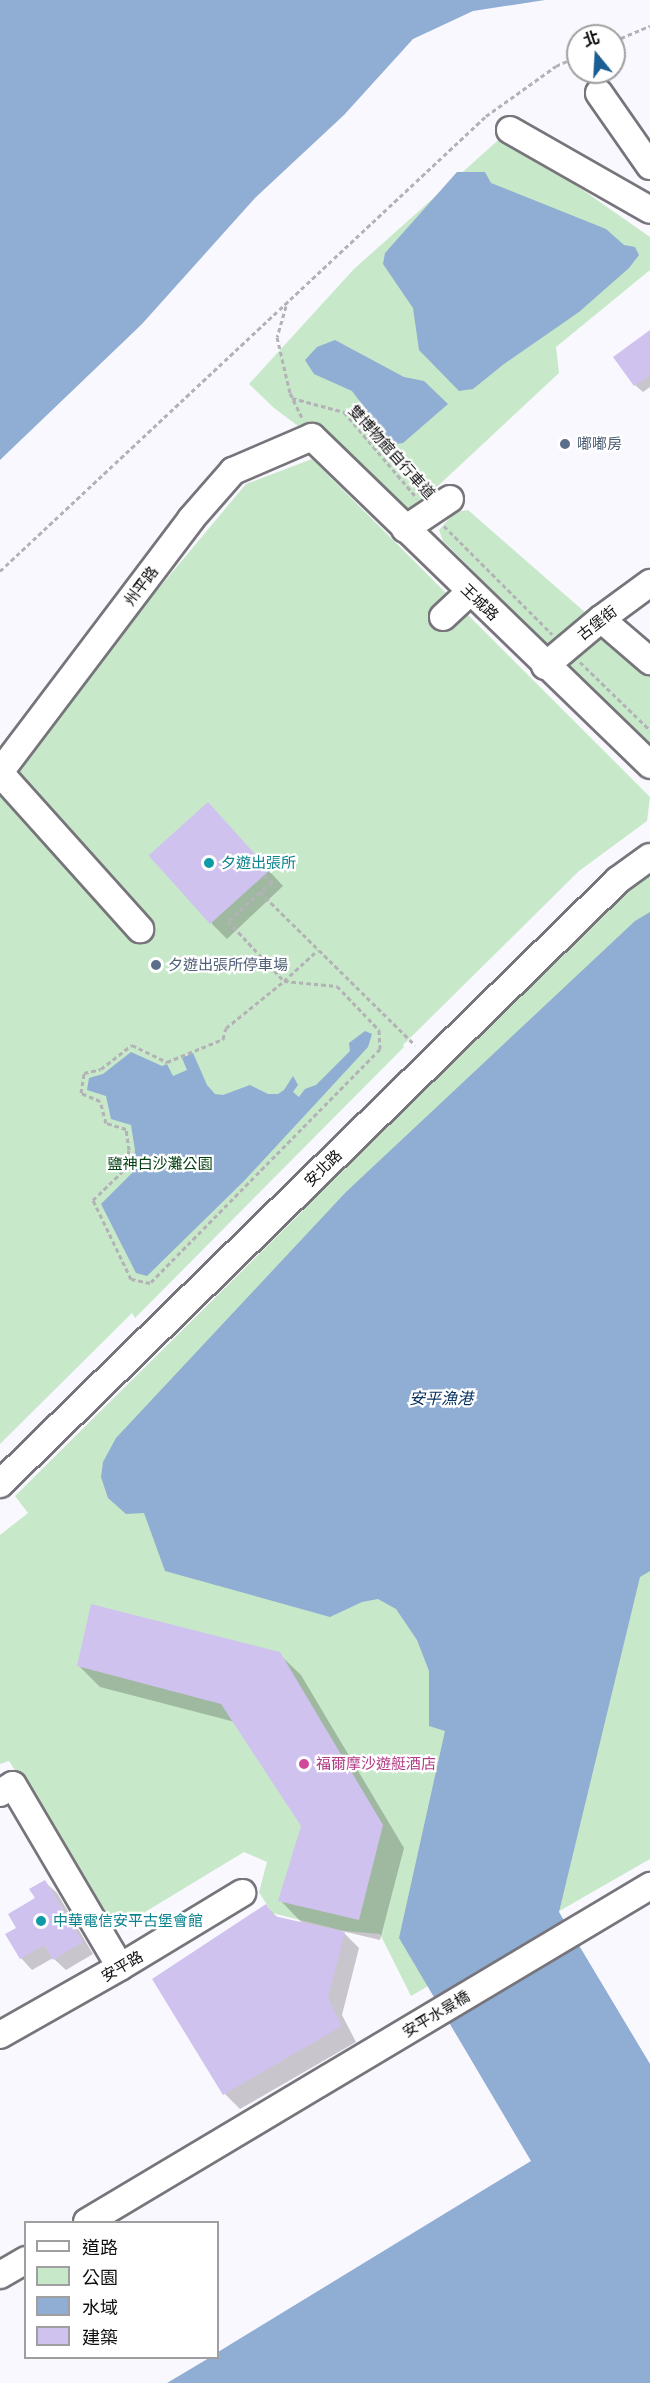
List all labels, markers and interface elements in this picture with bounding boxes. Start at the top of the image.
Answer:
north arrow [566,24,626,84]
text: 北 [580,27,602,51]
street label: 雙博物館自行車道 [345,401,439,503]
place label: 嘟嘟房 [577,435,622,453]
marker: 嘟嘟房 [558,437,572,451]
street label: 州平路 [120,563,162,609]
street label: 王城路 [458,580,502,624]
street label: 古堡街 [574,602,620,644]
place label: 夕遊出張所 [221,854,296,872]
marker: 夕遊出張所 [202,856,216,870]
place label: 夕遊出張所停車場 [168,956,288,974]
marker: 夕遊出張所停車場 [149,958,163,972]
street label: 安北路 [301,1146,345,1190]
park label: 鹽神白沙灘公園 [108,1155,212,1173]
water label: 安平漁港 [409,1388,473,1408]
place label: 福爾摩沙遊艇酒店 [316,1755,436,1773]
marker: 福爾摩沙遊艇酒店 [297,1757,311,1771]
place label: 中華電信安平古堡會館 [53,1912,203,1930]
marker: 中華電信安平古堡會館 [34,1914,48,1928]
street label: 安平路 [98,1947,146,1985]
street label: 安平水景橋 [399,1987,473,2041]
legend [24,2221,219,2359]
text: 道路 [82,2236,118,2259]
text: 公園 [82,2266,118,2289]
text: 水域 [82,2296,118,2319]
text: 建築 [82,2326,118,2349]

